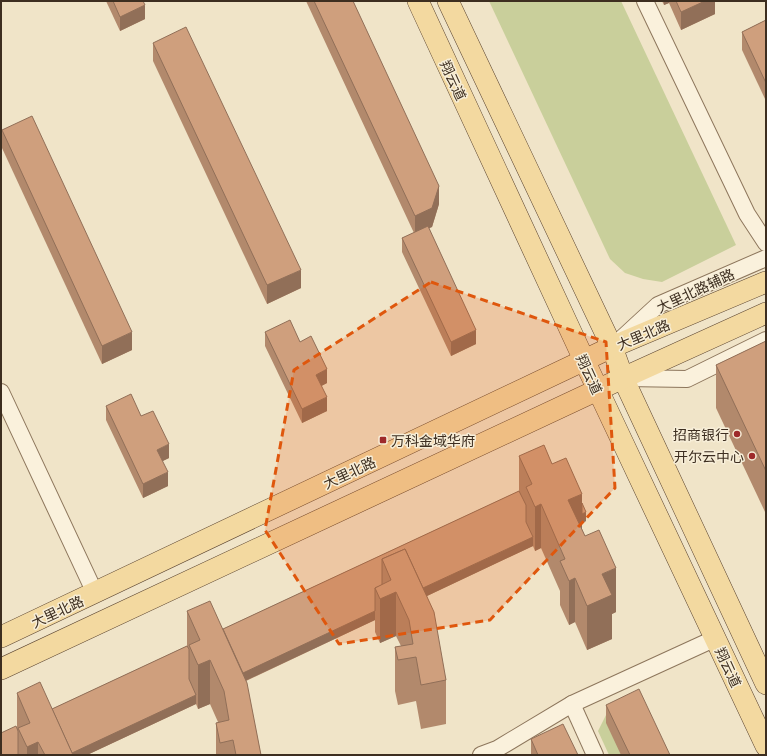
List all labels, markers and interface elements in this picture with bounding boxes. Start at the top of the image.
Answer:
street label: 翔云道 [436,57,472,103]
street label: 大里北路辅路 [653,263,737,317]
street label: 大里北路 [613,314,673,354]
street label: 翔云道 [572,351,608,397]
place label: 招商银行 [673,424,729,444]
marker: 招商银行 [732,429,742,439]
place label: 万科金域华府 [391,430,475,450]
marker: 万科金域华府 [378,435,388,445]
place label: 开尔云中心 [674,446,744,466]
street label: 大里北路 [319,451,379,493]
marker: 开尔云中心 [747,451,757,461]
street label: 大里北路 [27,590,87,632]
street label: 翔云道 [711,644,747,690]

